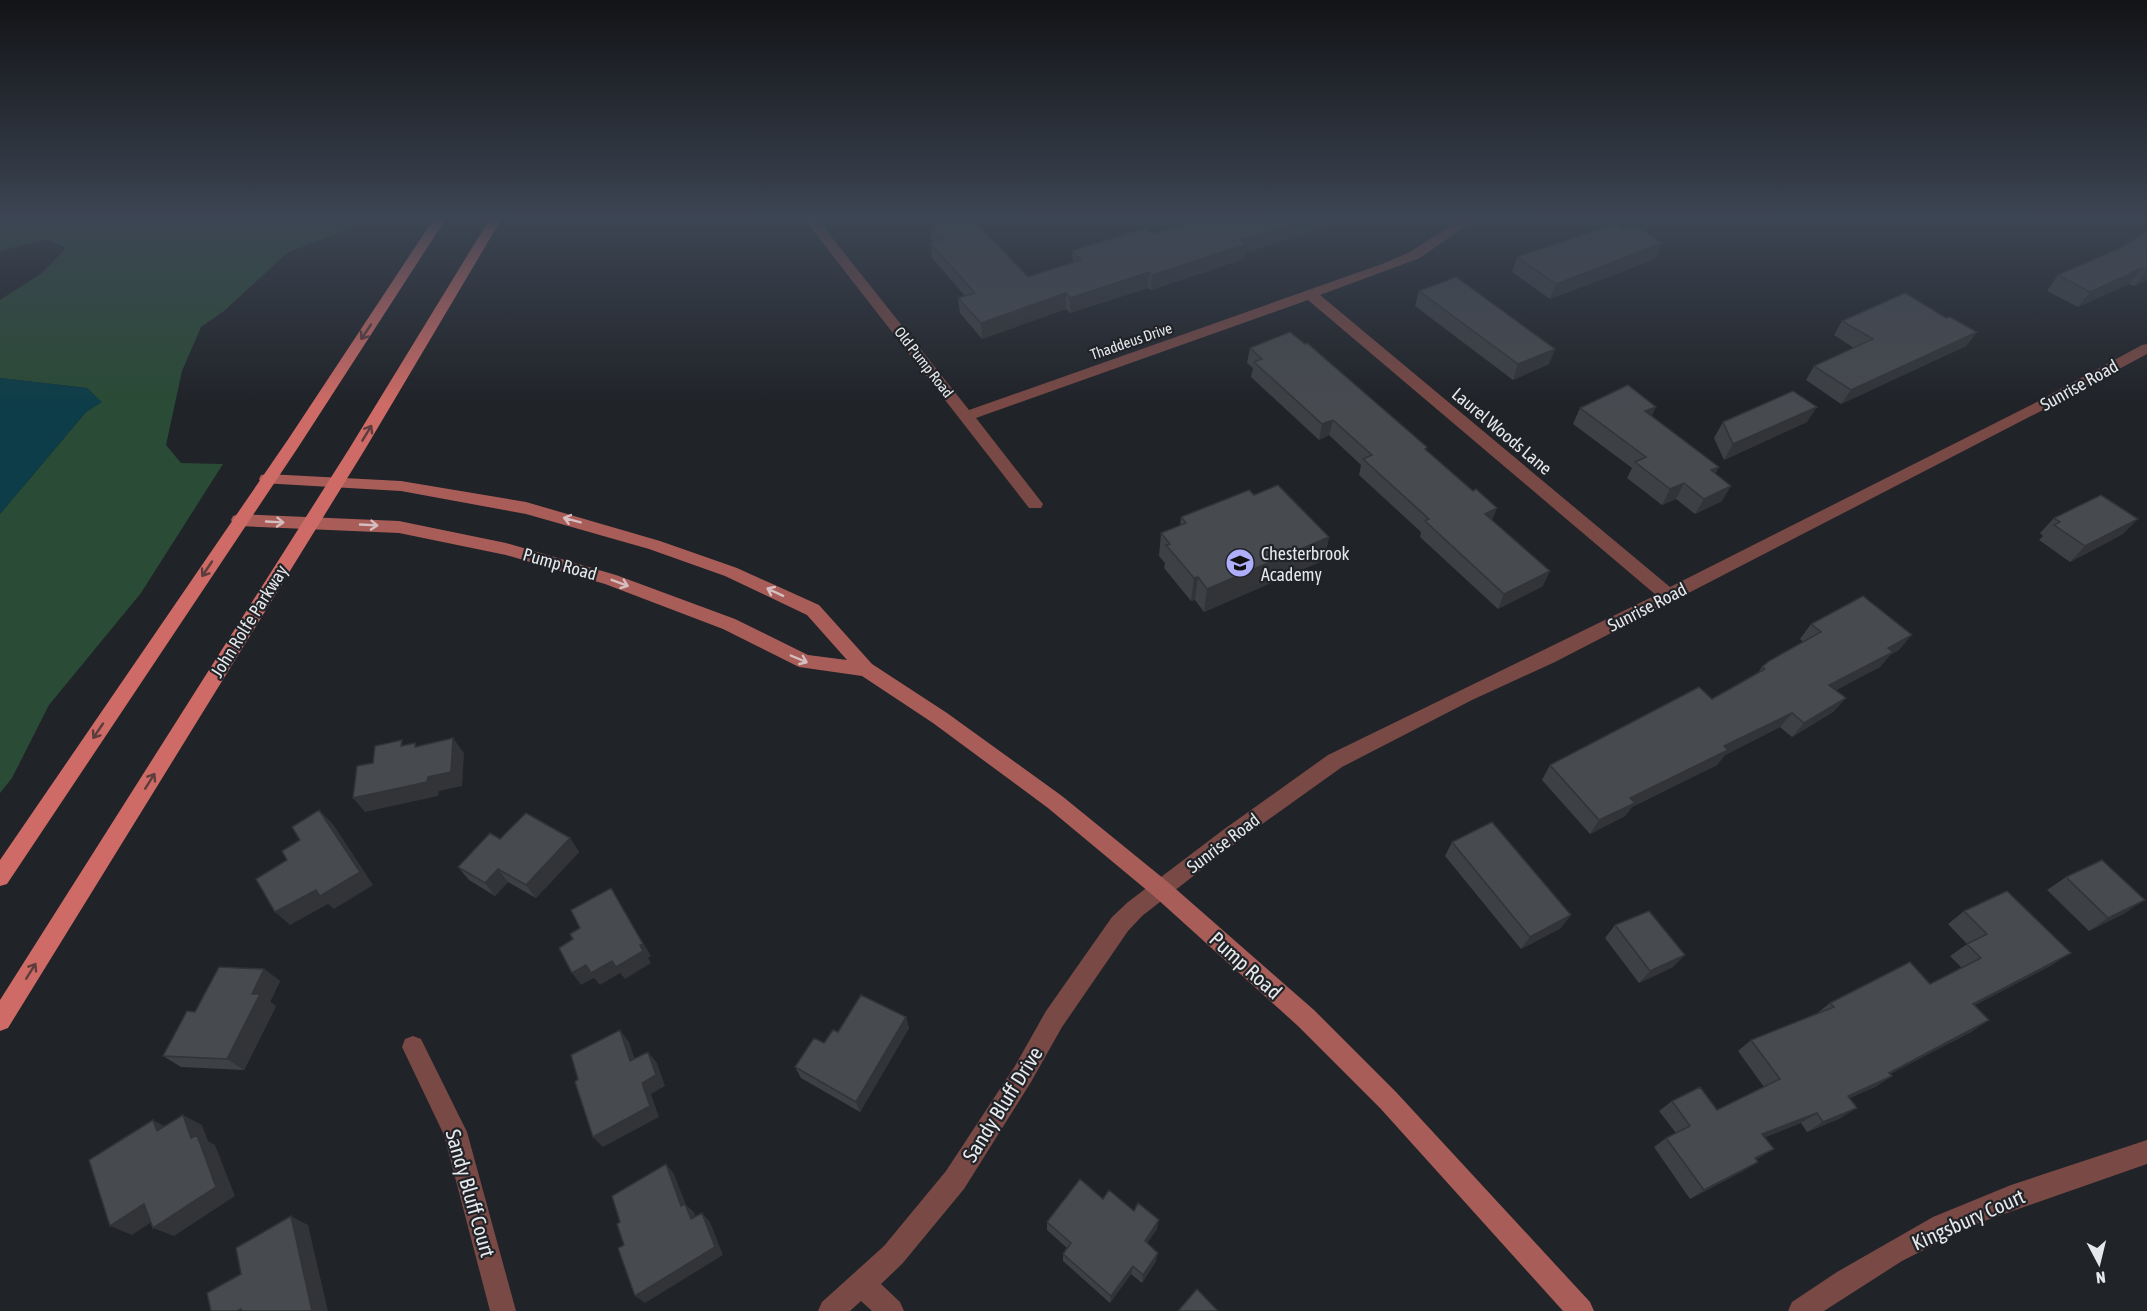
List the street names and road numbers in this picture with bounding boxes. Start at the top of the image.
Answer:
street label: Thaddeus Drive [1088,319,1174,363]
street label: Old Pump Road [891,323,957,401]
street label: Sunrise Road [2036,355,2122,415]
street label: Laurel Woods Lane [1448,383,1556,479]
street label: Pump Road [521,543,599,585]
street label: John Rolfe Parkway [206,561,292,681]
street label: Sunrise Road [1604,578,1690,636]
street label: Sunrise Road [1182,809,1264,877]
street label: Pump Road [1205,926,1287,1004]
street label: Sandy Bluff Drive [957,1042,1047,1166]
street label: Sandy Bluff Court [441,1126,501,1260]
street label: Kingsbury Court [1908,1183,2028,1255]

